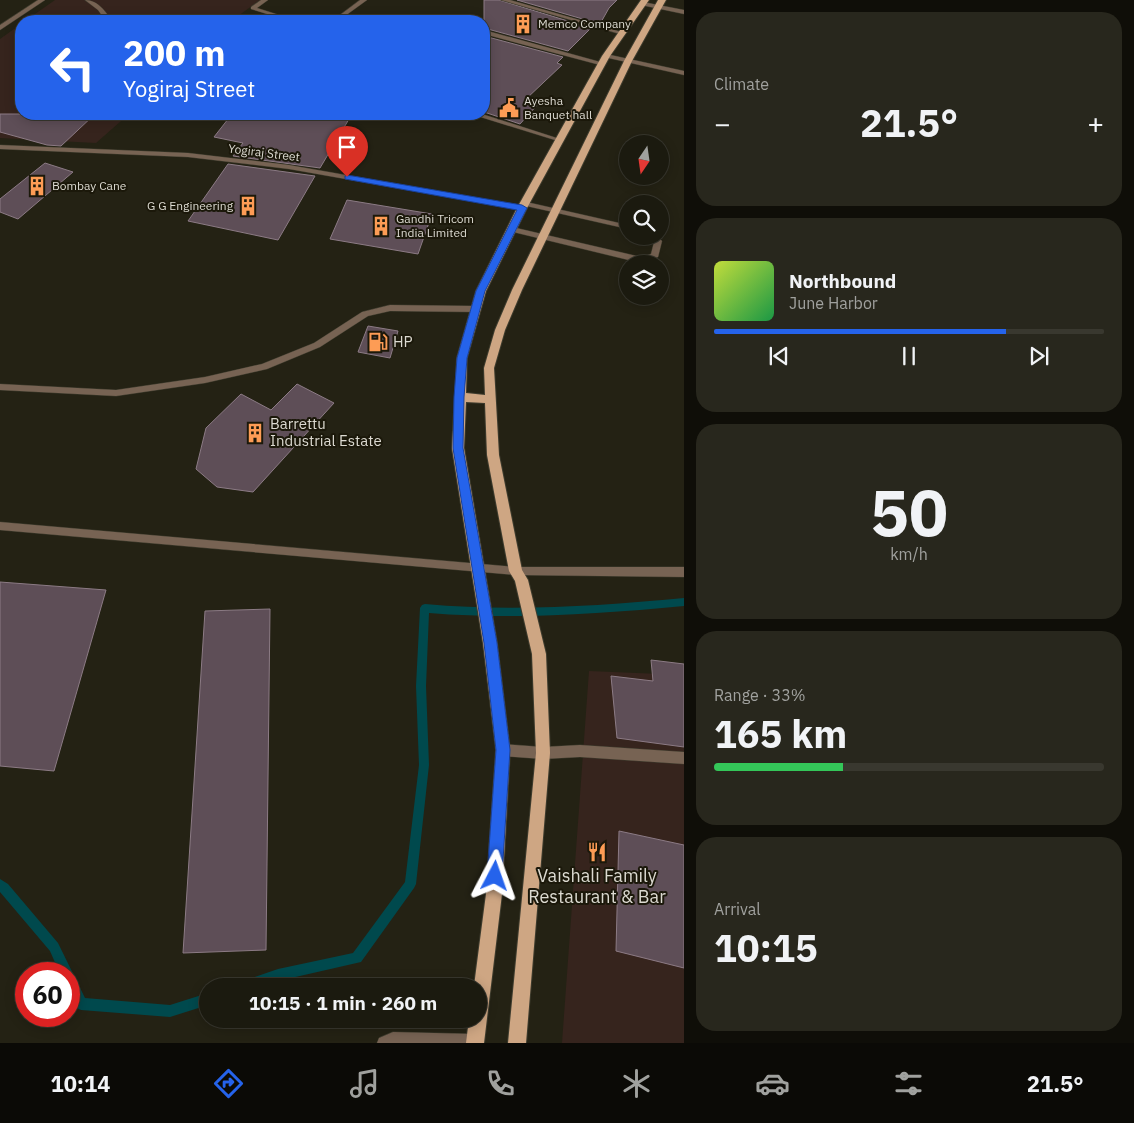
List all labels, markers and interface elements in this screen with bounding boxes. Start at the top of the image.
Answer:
building icon: Memco Company [512,13,534,35]
place label: Memco Company [538,16,631,31]
text: 200 m [123,30,226,76]
icon: left [40,35,105,100]
text: Yogiraj Street [123,74,255,103]
text: Climate [714,74,769,94]
place label: Ayesha Banquet hall [524,93,592,122]
public building icon: Ayesha Banquet hall [498,97,520,119]
text: 21.5° [860,98,958,147]
text: − [714,105,731,142]
text: + [1087,105,1104,142]
pin [326,126,368,177]
icon: arrive [333,133,361,161]
north arrow [619,135,669,185]
map controls [619,135,669,305]
street label: Yogiraj Street [227,141,301,164]
building icon: Bombay Cane [26,175,48,197]
place label: Bombay Cane [52,178,127,193]
building icon: G G Engineering [237,195,259,217]
button: search [619,195,669,245]
place label: G G Engineering [147,198,234,213]
place label: Gandhi Tricom India Limited [396,211,474,240]
building icon: Gandhi Tricom India Limited [370,215,392,237]
button: layers [619,255,669,305]
text: Northbound [789,269,896,293]
text: June Harbor [789,293,878,313]
fuel station icon: HP [367,331,389,353]
place label: HP [393,332,413,351]
icon: previous [765,342,793,370]
icon: pause [895,342,923,370]
icon: next [1025,342,1053,370]
place label: Barrettu Industrial Estate [270,414,382,450]
building icon: Barrettu Industrial Estate [244,422,266,444]
text: 50 [870,469,948,554]
text: km/h [890,544,928,564]
text: Range · 33% [714,685,806,705]
text: 165 km [714,709,847,758]
restaurant icon: Vaishali Family Restaurant & Bar [586,841,608,863]
position arrow [468,849,520,901]
place label: Vaishali Family Restaurant & Bar [528,864,666,908]
text: Arrival [714,899,761,919]
text: 10:15 [714,923,818,972]
speed limit sign: 60 [15,962,80,1027]
text: 10:15 · 1 min · 260 m [249,991,437,1015]
icon: directions [211,1066,246,1101]
icon: music [347,1066,382,1101]
icon: phone [483,1066,518,1101]
icon: climate [619,1066,654,1101]
icon: car [755,1066,790,1101]
icon: filters [891,1066,926,1101]
text: 10:14 [50,1069,111,1098]
text: 21.5° [1027,1069,1084,1098]

